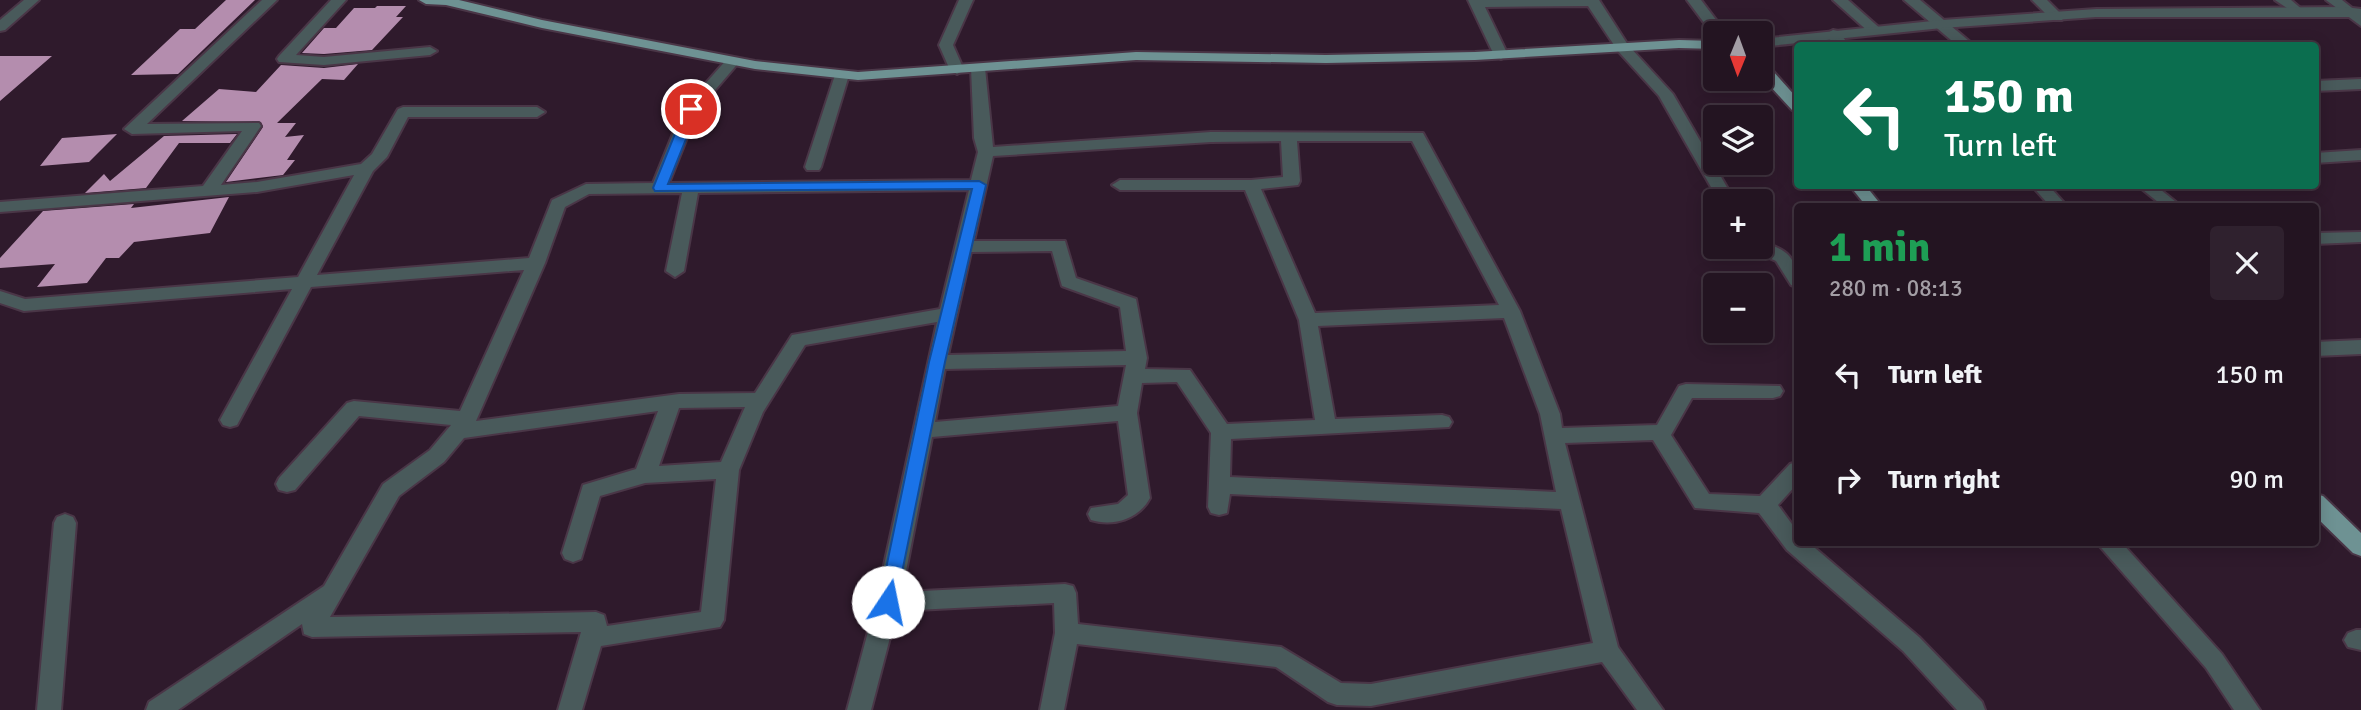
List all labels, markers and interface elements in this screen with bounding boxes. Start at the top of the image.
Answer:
north arrow [1703,21,1773,91]
map controls [1703,21,1773,343]
text: 150 m [1944,66,2074,126]
icon: left [1829,70,1920,161]
pin [661,79,721,139]
icon: arrive [672,90,710,128]
button: layers [1703,105,1773,175]
text: Turn left [1944,126,2057,165]
button: + [1703,189,1773,259]
text: 1 min [1829,222,1930,273]
button: close [2210,226,2284,300]
button: − [1703,273,1773,343]
text: 280 m · 08:13 [1829,274,1963,303]
icon: left [1829,356,1867,394]
text: Turn left [1888,359,1982,391]
text: 150 m [2215,359,2284,391]
icon: right [1829,461,1867,499]
text: Turn right [1888,464,2000,496]
text: 90 m [2229,464,2284,496]
position arrow [851,565,925,639]

